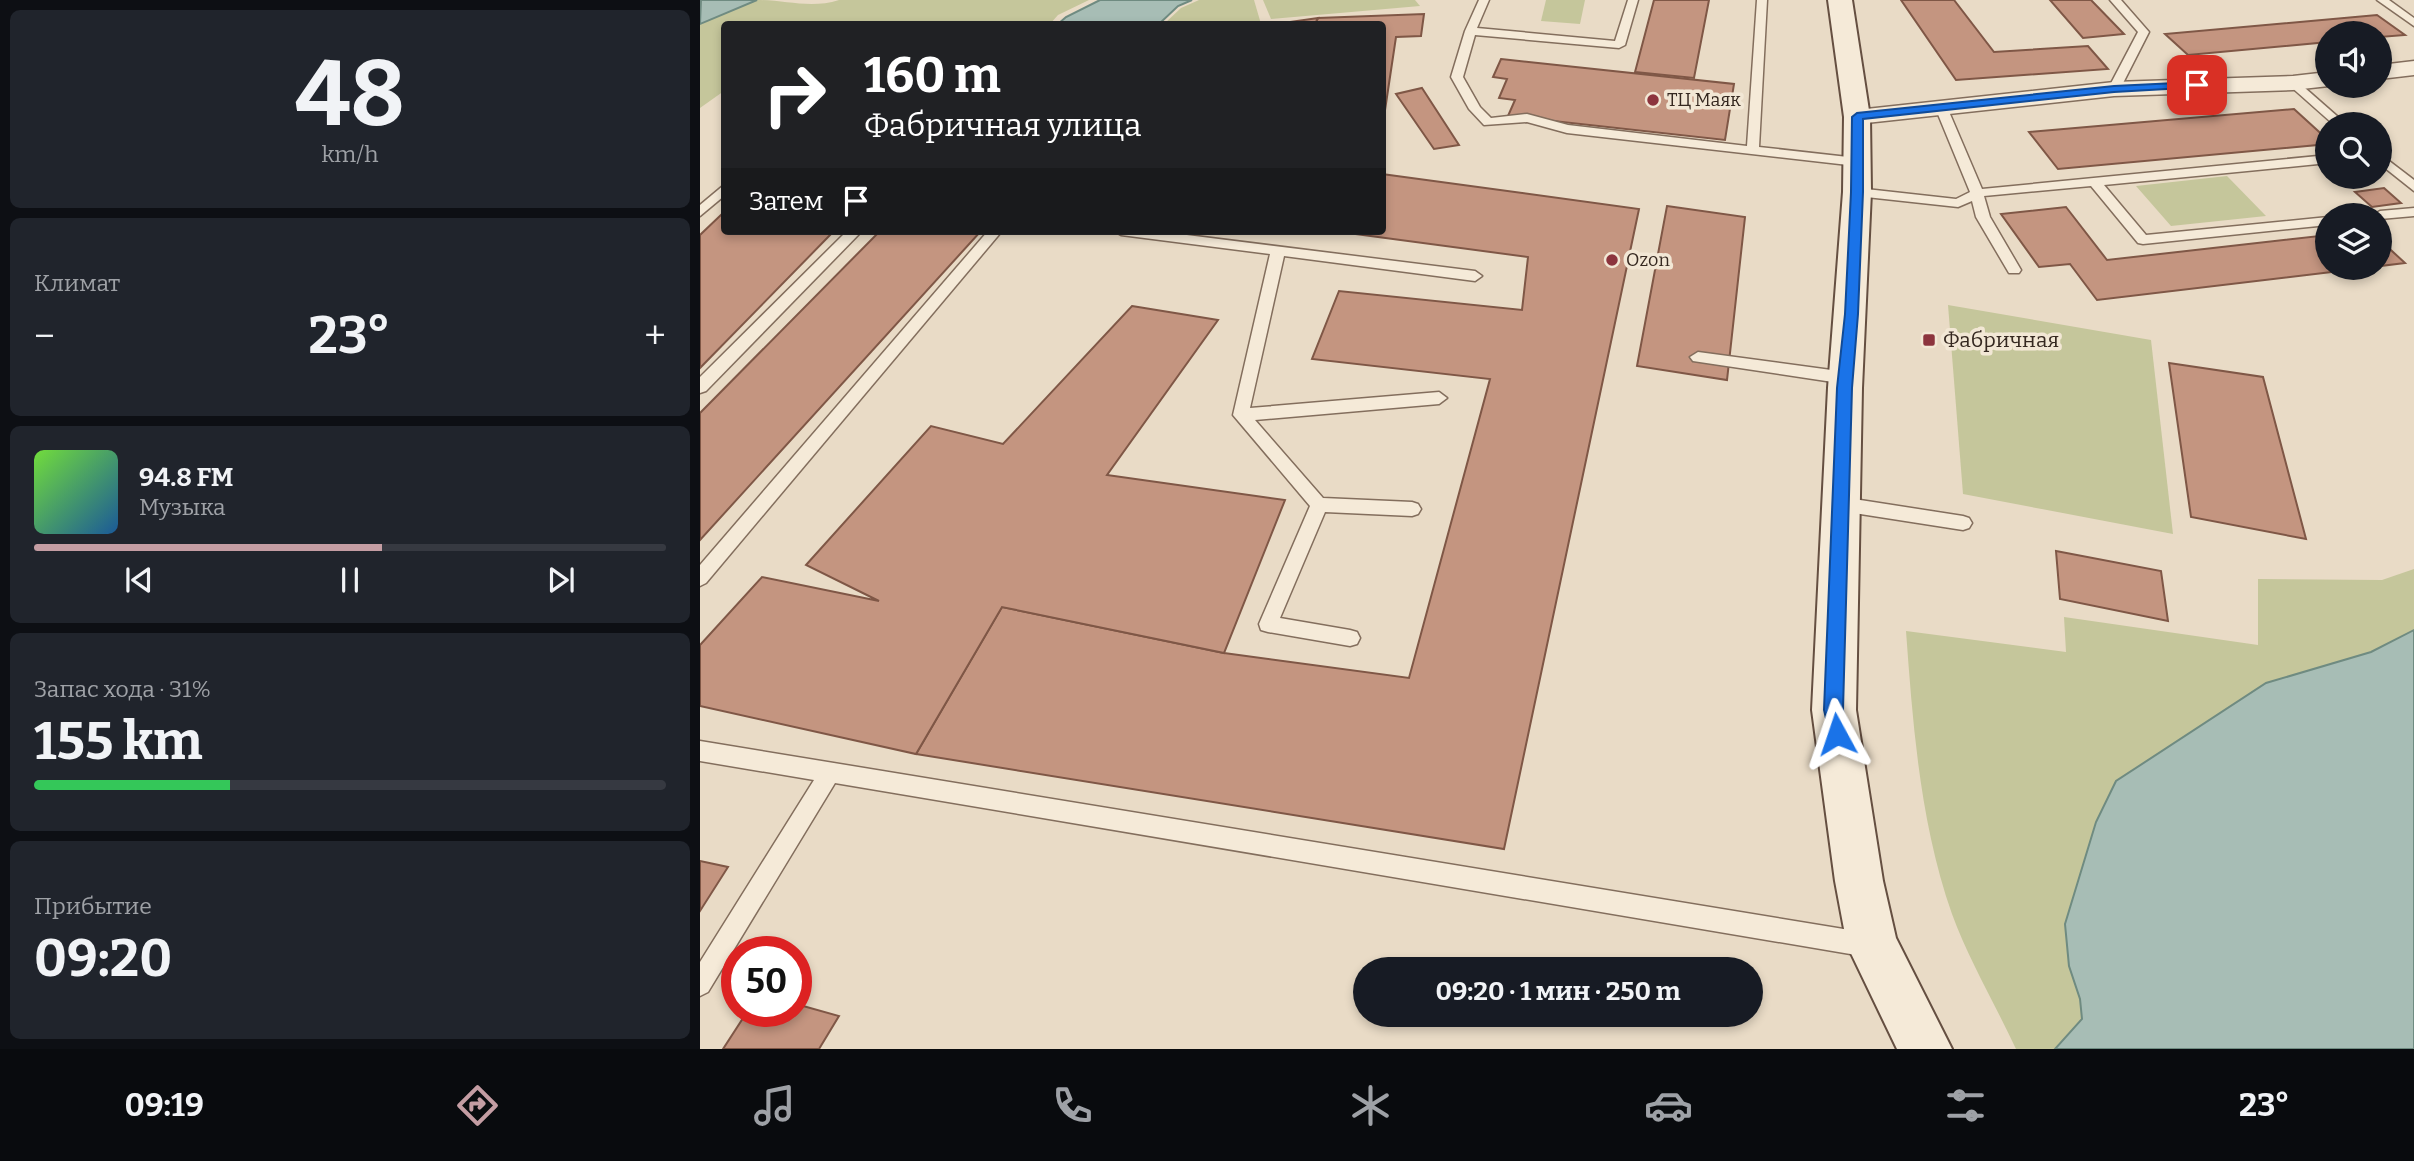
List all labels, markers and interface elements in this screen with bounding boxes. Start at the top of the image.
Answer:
map controls [2315,21,2392,280]
button: sound [2315,21,2392,98]
text: 48 [295,40,405,149]
text: 160 m [864,46,1001,105]
icon: right [749,49,840,140]
pin [2167,55,2227,115]
icon: arrive [2178,66,2216,104]
place label: ТЦ Маяк [1667,89,1741,111]
marker: ТЦ Маяк [1645,92,1661,108]
text: Фабричная улица [864,106,1142,144]
button: search [2315,112,2392,189]
text: km/h [322,140,378,168]
icon: arrive [837,182,875,220]
text: Затем [749,186,823,217]
button: layers [2315,203,2392,280]
place label: Ozon [1626,249,1670,271]
marker: Ozon [1604,252,1620,268]
text: Климат [34,269,120,297]
text: 23° [309,304,391,367]
text: − [34,313,55,359]
text: + [644,313,666,359]
place label: Фабричная [1943,327,2059,353]
marker: Фабричная [1921,332,1937,348]
text: 94.8 FM [139,462,233,493]
text: Музыка [139,493,226,521]
icon: previous [120,561,158,599]
icon: pause [331,561,369,599]
icon: next [542,561,580,599]
text: Запас хода · 31% [34,675,211,703]
position arrow [1800,697,1874,771]
text: 155 km [34,710,203,773]
text: Прибытие [34,892,152,920]
text: 09:20 [34,927,172,990]
speed limit sign: 50 [721,936,812,1027]
text: 09:20 · 1 мин · 250 m [1435,976,1681,1007]
icon: directions [453,1081,502,1130]
icon: music [750,1081,799,1130]
icon: phone [1048,1081,1097,1130]
icon: climate [1346,1081,1395,1130]
icon: car [1644,1081,1693,1130]
icon: filters [1941,1081,1990,1130]
text: 09:19 [124,1086,204,1124]
text: 23° [2239,1086,2290,1124]

